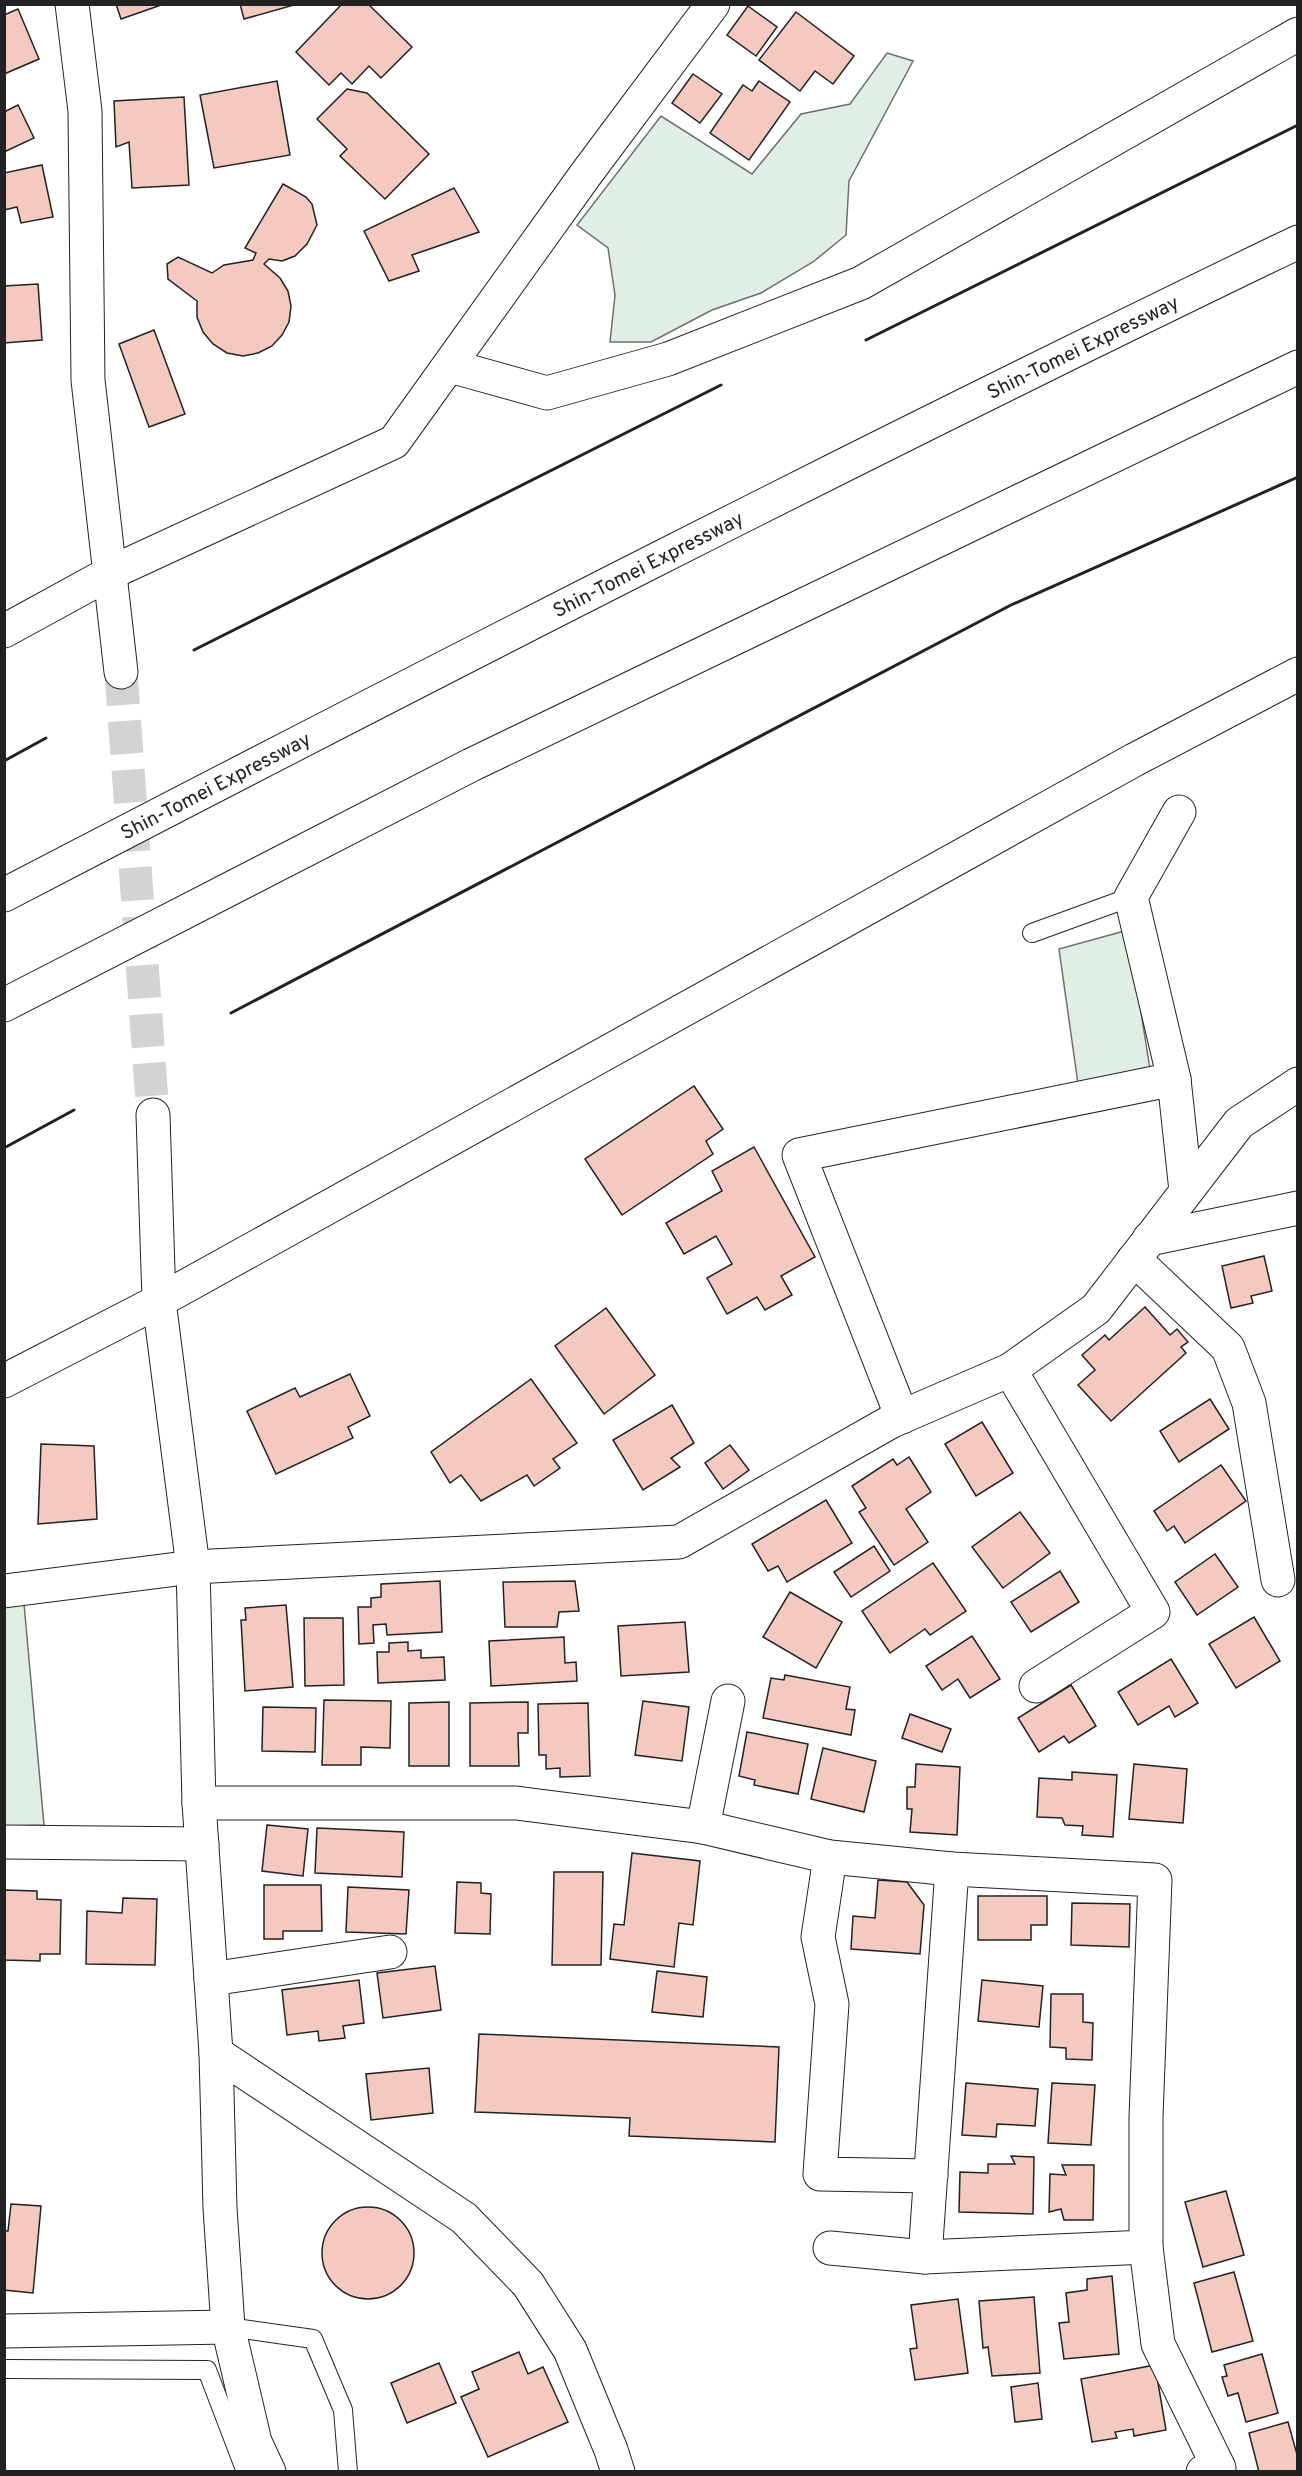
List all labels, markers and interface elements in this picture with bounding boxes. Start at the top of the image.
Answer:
street label: Shin-Tomei Expressway [983,291,1184,407]
street label: Shin-Tomei Expressway [549,507,749,625]
street label: Shin-Tomei Expressway [117,727,316,847]

